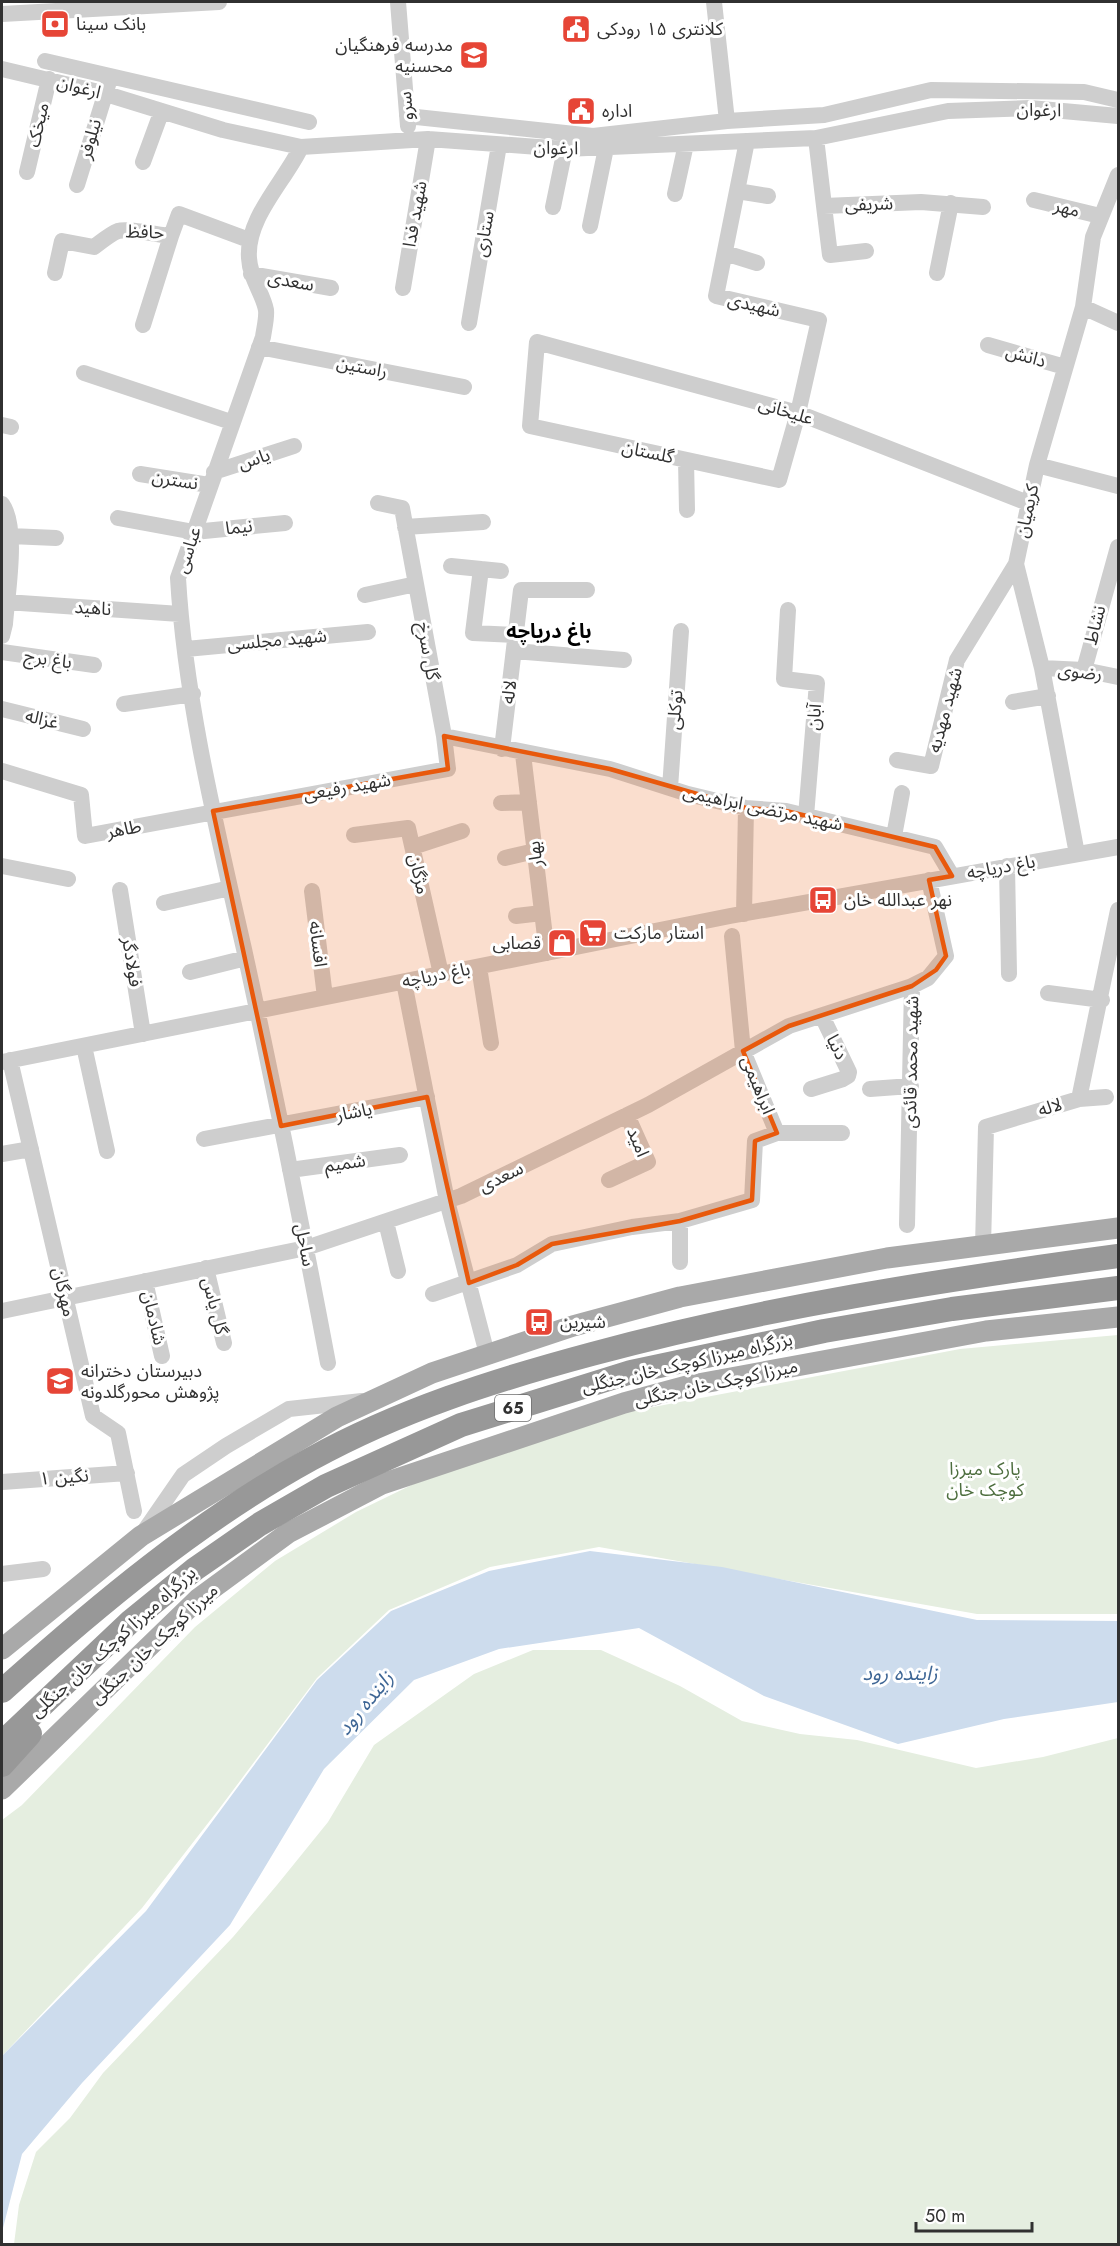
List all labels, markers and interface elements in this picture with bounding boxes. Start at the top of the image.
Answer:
bank icon: بانک سینا [39,8,71,40]
place label: بانک سینا [76,11,146,37]
public building icon: کلانتری ۱۵ رودکی [560,13,592,45]
place label: کلانتری ۱۵ رودکی [597,16,723,42]
place label: مدرسه فرهنگیان محسنیه [335,32,453,79]
school or university icon: مدرسه فرهنگیان محسنیه [458,39,490,71]
street label: ارغوان [54,69,104,105]
street label: سرو [392,90,420,122]
public building icon: اداره [565,95,597,127]
street label: ارغوان [1016,97,1062,123]
place label: اداره [602,98,632,124]
street label: میخک [20,100,56,150]
street label: نیلوفر [72,116,108,163]
street label: ارغوان [533,135,579,161]
street label: شهید فدا [396,179,434,249]
street label: شریفی [844,190,894,218]
street label: مهر [1050,192,1083,224]
street label: ستاری [467,209,501,259]
street label: حافظ [125,218,165,246]
street label: سعدی [266,264,316,298]
street label: شهیدی [725,286,783,324]
street label: دانش [1003,338,1049,374]
street label: راستین [334,349,390,385]
street label: علیخانی [755,390,817,432]
street label: گلستان [620,434,677,470]
street label: یاس [235,442,273,476]
street label: نسترن [150,464,200,496]
street label: کریمیان [1009,481,1045,540]
street label: نیما [224,513,254,541]
street label: عباسی [168,523,208,577]
street label: ناهید [74,594,112,622]
street label: نشاط [1078,603,1112,647]
district label: باغ دریاچه [506,617,592,646]
street label: گل سرخ [410,620,446,683]
street label: شهید مجلسی [226,623,328,657]
street label: باغ برج [22,643,74,676]
street label: رضوی [1057,657,1103,687]
street label: شهید مهدیه [921,665,969,755]
street label: لاله [495,679,523,705]
street label: توکلی [661,689,689,731]
street label: غزاله [23,702,61,736]
street label: آبان [800,702,828,731]
street label: شهید رفیعی [301,767,393,807]
street label: شهید مرتضی ابراهیمی [681,778,845,838]
street label: طاهر [103,813,144,845]
street label: بهار [521,840,550,869]
street label: باغ دریاچه [965,848,1038,887]
street label: مژگان [402,851,436,897]
bus stop icon: نهر عبدالله خان [807,884,839,916]
place label: نهر عبدالله خان [844,887,952,913]
supermarket icon: استار مارکت [577,917,609,949]
street label: افسانه [302,919,334,969]
place label: استار مارکت [614,920,704,946]
shop icon: قصابی [546,927,578,959]
place label: قصابی [493,930,541,956]
street label: فولادگر [115,934,149,989]
street label: باغ دریاچه [400,956,473,995]
street label: شهید محمد قائدی [897,995,925,1129]
street label: دنیا [820,1030,854,1064]
street label: ابراهیمی [735,1052,781,1118]
street label: لاله [1035,1091,1065,1123]
street label: یاشار [333,1096,374,1128]
street label: امید [620,1123,656,1161]
street label: شمیم [323,1147,367,1179]
street label: سعدی [474,1155,528,1199]
street label: ساحل [288,1221,322,1269]
street label: مهرگان [46,1265,82,1319]
street label: گل یاس [195,1275,235,1338]
street label: شادمان [135,1288,173,1348]
bus stop icon: شیرین [523,1306,555,1338]
place label: شیرین [560,1309,606,1335]
street label: بزرگراه میرزا کوچک خان جنگلی [580,1328,794,1398]
street label: میرزا کوچک خان جنگلی [632,1355,800,1411]
place label: دبیرستان دخترانه پژوهش محورگلدونه [81,1358,219,1405]
school or university icon: دبیرستان دخترانه پژوهش محورگلدونه [44,1365,76,1397]
road number: 65 [495,1395,531,1421]
park label: پارک میرزا کوچک خان [946,1456,1024,1503]
street label: نگین ۱ [38,1462,90,1492]
street label: بزرگراه میرزا کوچک خان جنگلی [26,1562,200,1722]
street label: میرزا کوچک خان جنگلی [86,1579,222,1709]
water label: زاینده رود [862,1659,938,1688]
water label: زاینده رود [331,1665,401,1742]
scale bar [916,2195,1032,2233]
text: 50 m [925,2203,965,2229]

